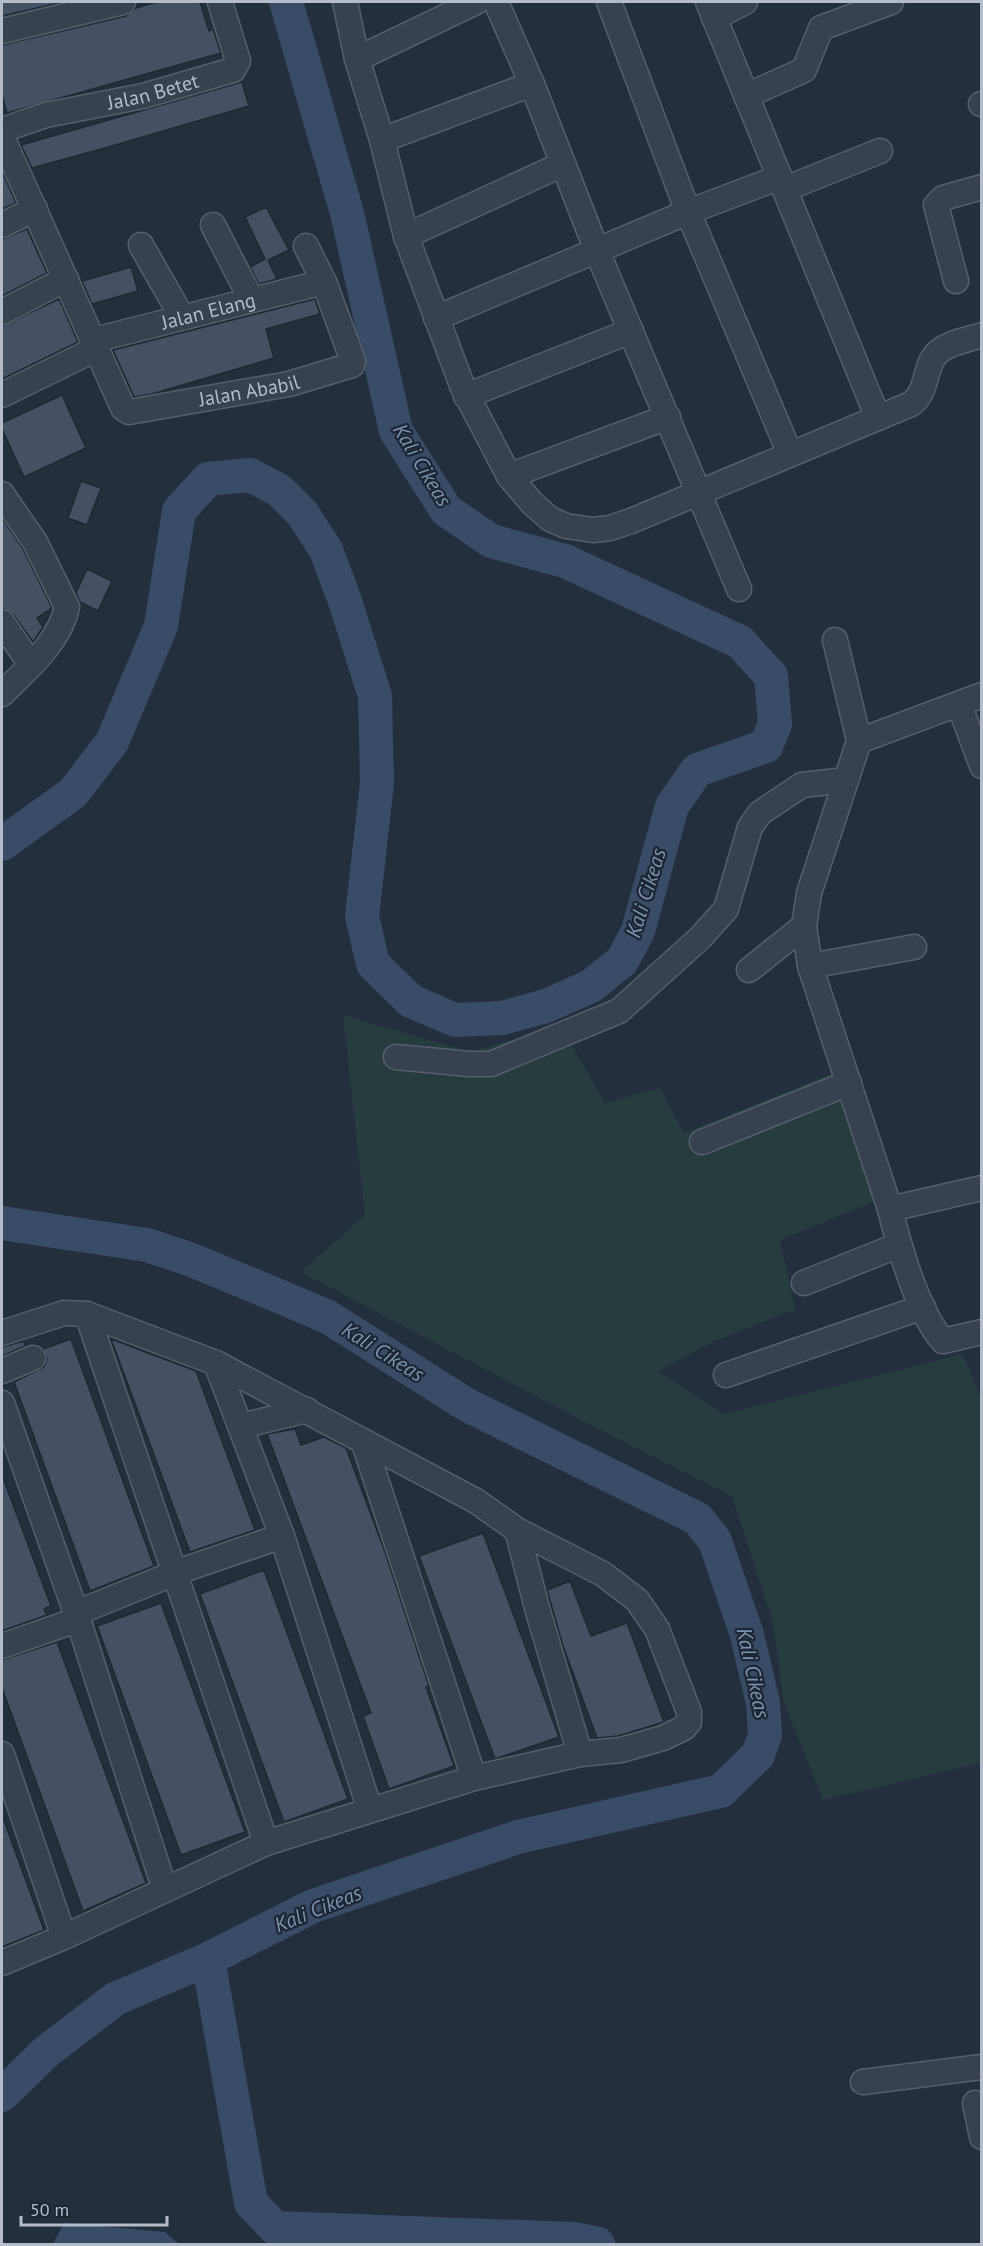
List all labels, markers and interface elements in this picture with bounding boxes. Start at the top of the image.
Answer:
street label: Jalan Betet [104,68,202,116]
street label: Jalan Elang [158,287,258,336]
street label: Jalan Ababil [196,369,303,413]
water label: Kali Cikeas [387,418,458,512]
water label: Kali Cikeas [619,844,672,941]
water label: Kali Cikeas [337,1316,430,1388]
water label: Kali Cikeas [731,1625,776,1721]
water label: Kali Cikeas [270,1879,366,1938]
scale bar [21,2189,166,2227]
text: 50 m [30,2198,69,2221]

